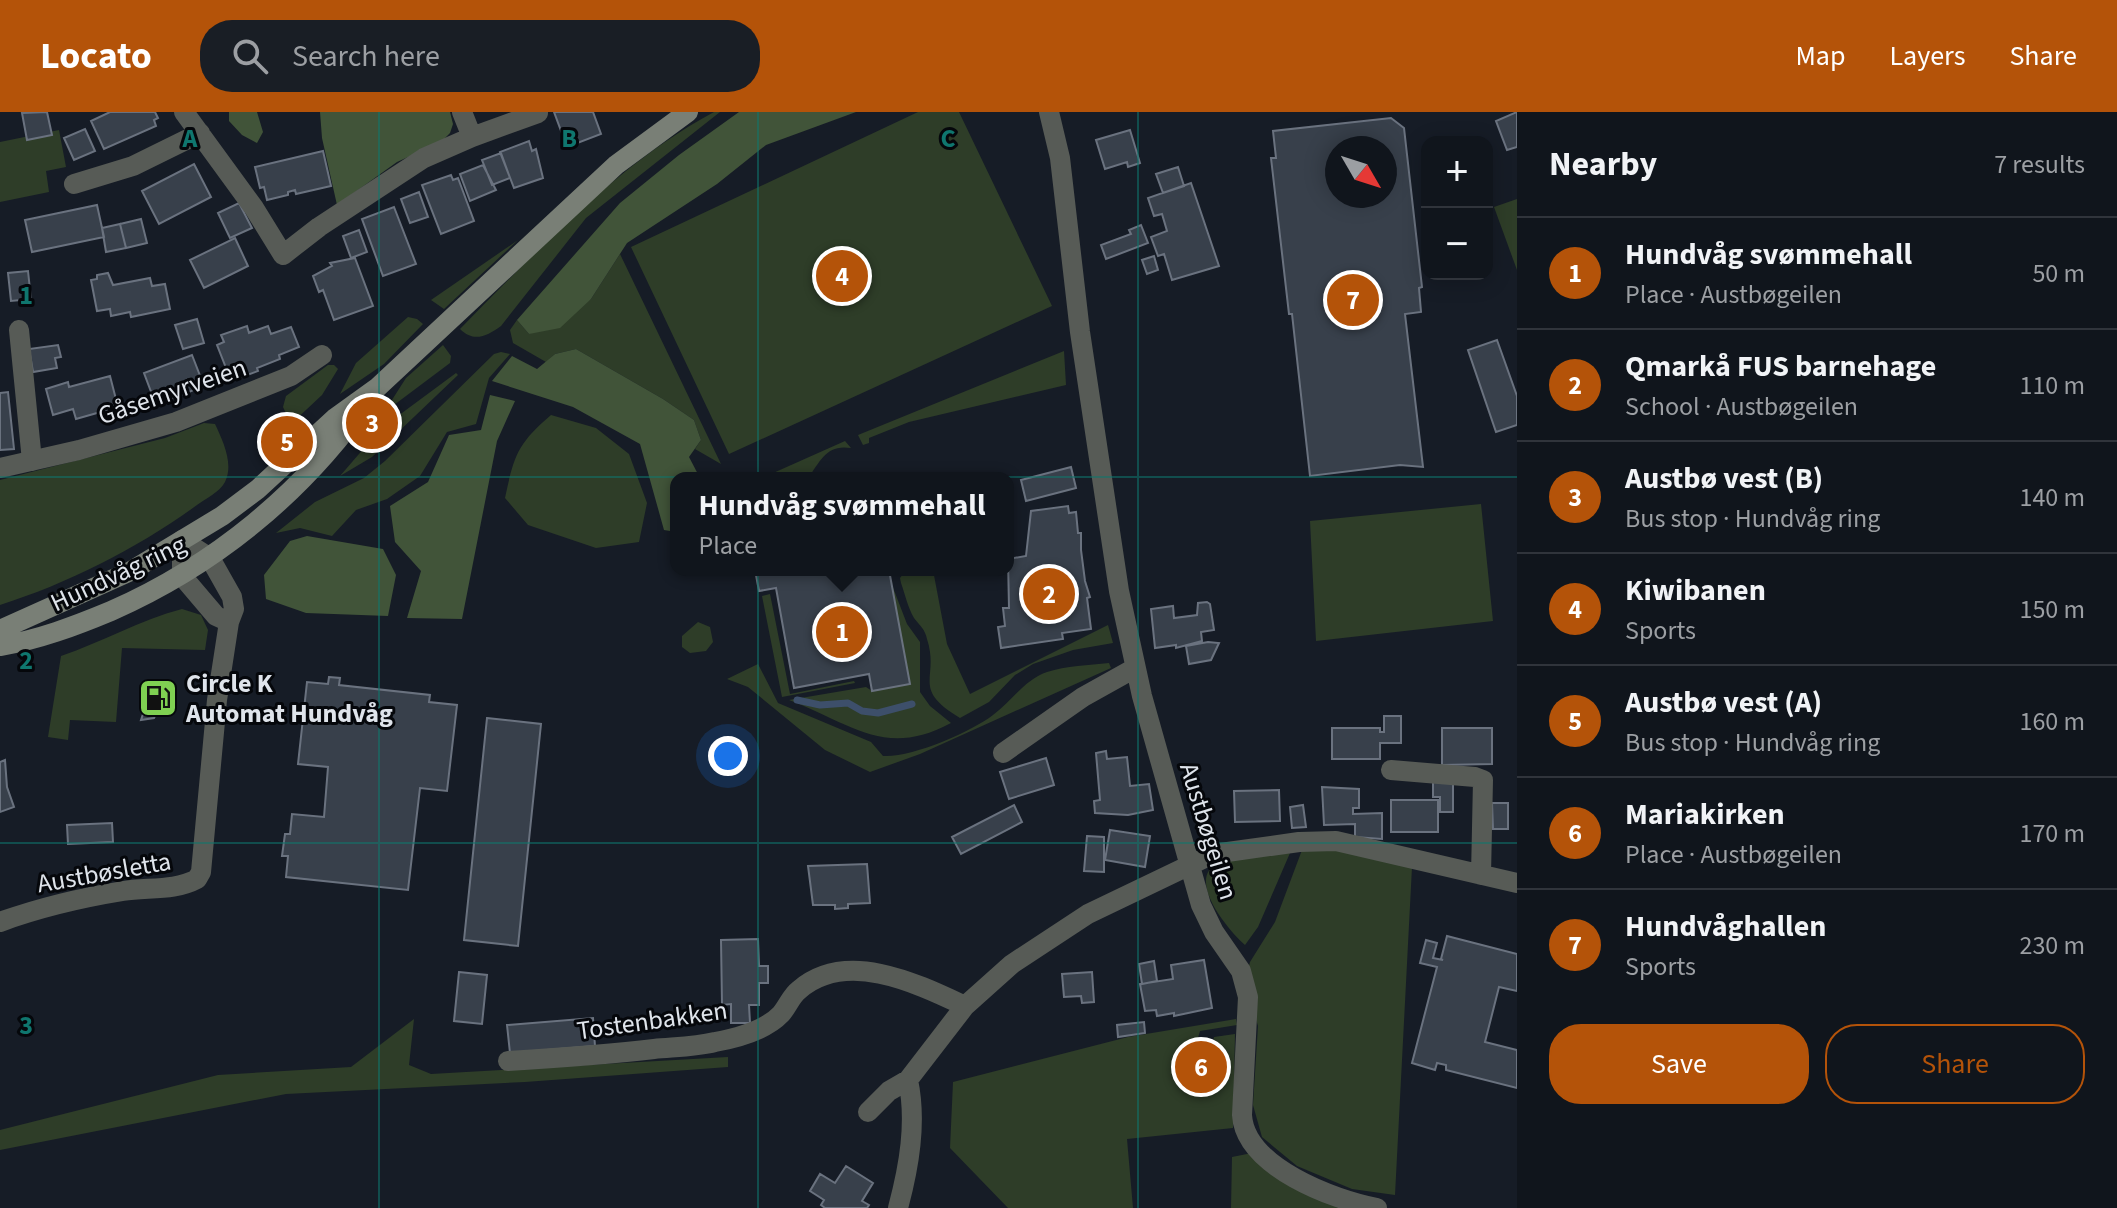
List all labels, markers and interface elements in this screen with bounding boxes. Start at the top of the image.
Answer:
search box [200,20,760,92]
text: Locato [40,29,152,83]
icon: search [228,34,272,78]
text: Search here [292,35,440,78]
text: Map [1795,36,1845,76]
text: Layers [1889,36,1965,76]
text: Share [2009,36,2077,76]
text: A [182,120,199,157]
text: B [561,120,577,157]
text: C [940,120,956,157]
north arrow [1325,136,1397,208]
map controls [1421,136,1493,280]
button: + [1421,136,1493,208]
text: Nearby [1549,140,1657,189]
text: 7 results [1994,146,2085,183]
button: − [1421,208,1493,280]
text: Hundvåg svømmehall [1625,233,1912,276]
pin: 4 [816,246,868,306]
text: 1 [1568,255,1582,292]
text: 50 m [2032,255,2085,292]
pin: 7 [1327,270,1379,330]
text: Place · Austbøgeilen [1625,276,1842,313]
text: 1 [19,277,33,314]
text: Qmarkå FUS barnehage [1625,345,1936,388]
street label: Gåsemyrveien [93,349,251,434]
text: 2 [1568,367,1582,404]
text: 110 m [2019,367,2085,404]
text: School · Austbøgeilen [1625,388,1858,425]
pin: 3 [346,393,398,453]
pin: 5 [261,412,313,472]
text: Austbø vest (B) [1625,457,1823,500]
popup [670,472,1014,576]
text: 3 [1568,479,1582,516]
text: 140 m [2019,479,2085,516]
text: Hundvåg svømmehall [699,484,985,527]
text: Bus stop · Hundvåg ring [1625,500,1880,537]
street label: Hundvåg ring [44,526,192,621]
text: Place [699,527,757,564]
pin: 2 [1023,564,1075,624]
text: Kiwibanen [1625,569,1766,612]
text: 4 [1568,591,1582,628]
text: 150 m [2019,591,2085,628]
pin: 1 [816,602,868,662]
text: Sports [1625,612,1696,649]
text: 2 [19,642,33,679]
place label: Circle K Automat Hundvåg [185,665,393,732]
fuel station icon: Circle K Automat Hundvåg [137,677,179,719]
text: Austbø vest (A) [1625,681,1822,724]
text: 5 [1568,703,1582,740]
text: 160 m [2019,703,2085,740]
text: Bus stop · Hundvåg ring [1625,724,1880,761]
your location [708,736,748,776]
street label: Austbøgeilen [1170,758,1247,904]
text: Mariakirken [1625,793,1785,836]
text: 6 [1568,815,1582,852]
text: 170 m [2019,815,2085,852]
text: Place · Austbøgeilen [1625,836,1842,873]
street label: Austbøsletta [34,843,174,902]
text: Hundvåghallen [1625,905,1826,948]
text: 7 [1568,927,1582,964]
text: 230 m [2019,927,2085,964]
text: Sports [1625,948,1696,985]
street label: Tostenbakken [574,992,730,1049]
text: 3 [19,1007,33,1044]
button: Save [1549,1024,1809,1104]
button: Share [1825,1024,2085,1104]
pin: 6 [1175,1037,1227,1097]

